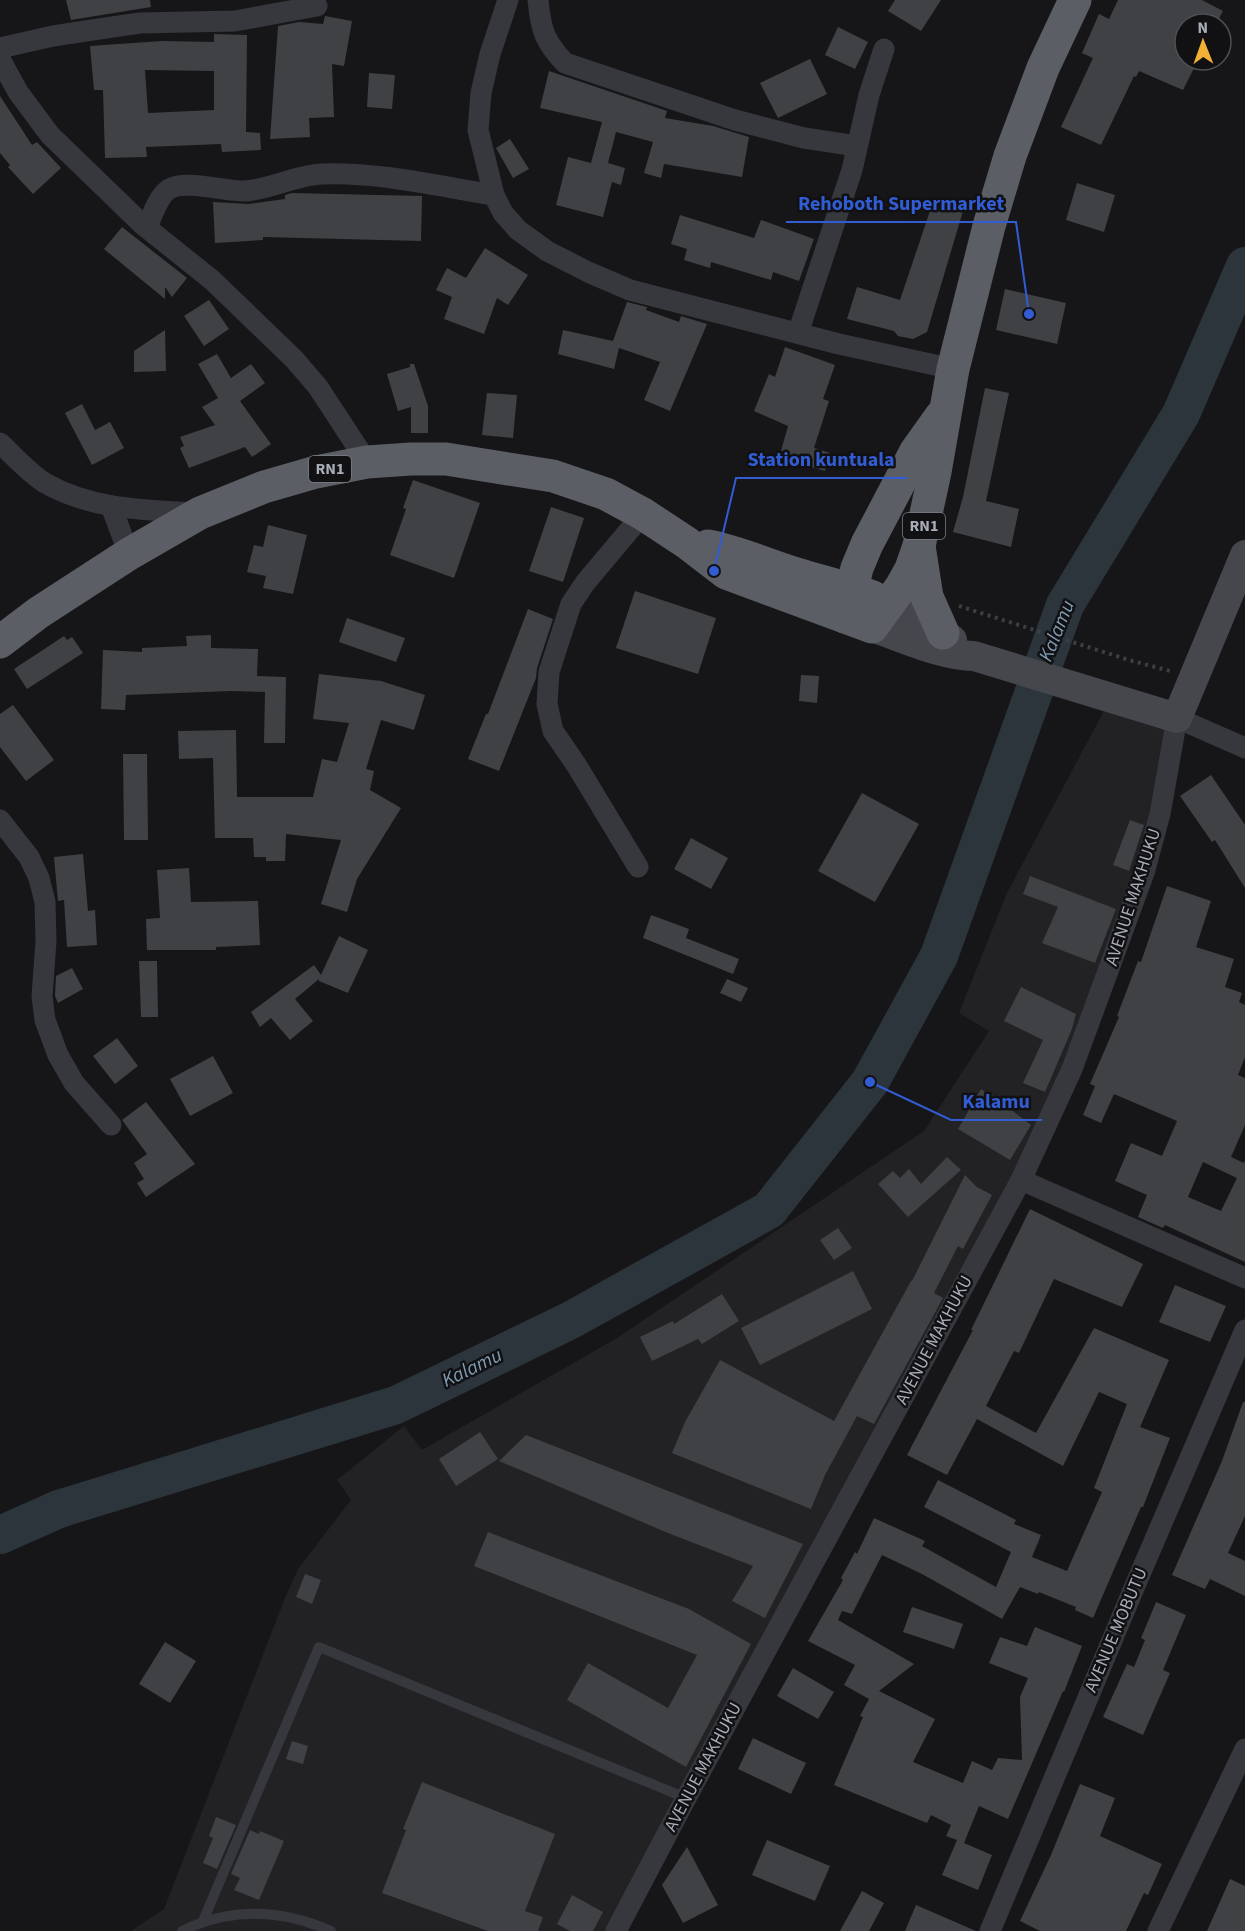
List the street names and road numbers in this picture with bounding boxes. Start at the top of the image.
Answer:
road number: RN1 [309,456,351,482]
road number: RN1 [903,513,945,539]
street label: AVENUE MAKHUKU [1099,825,1167,969]
street label: AVENUE MAKHUKU [889,1271,979,1409]
street label: AVENUE MOBUTU [1078,1564,1154,1696]
street label: AVENUE MAKHUKU [658,1698,748,1836]

